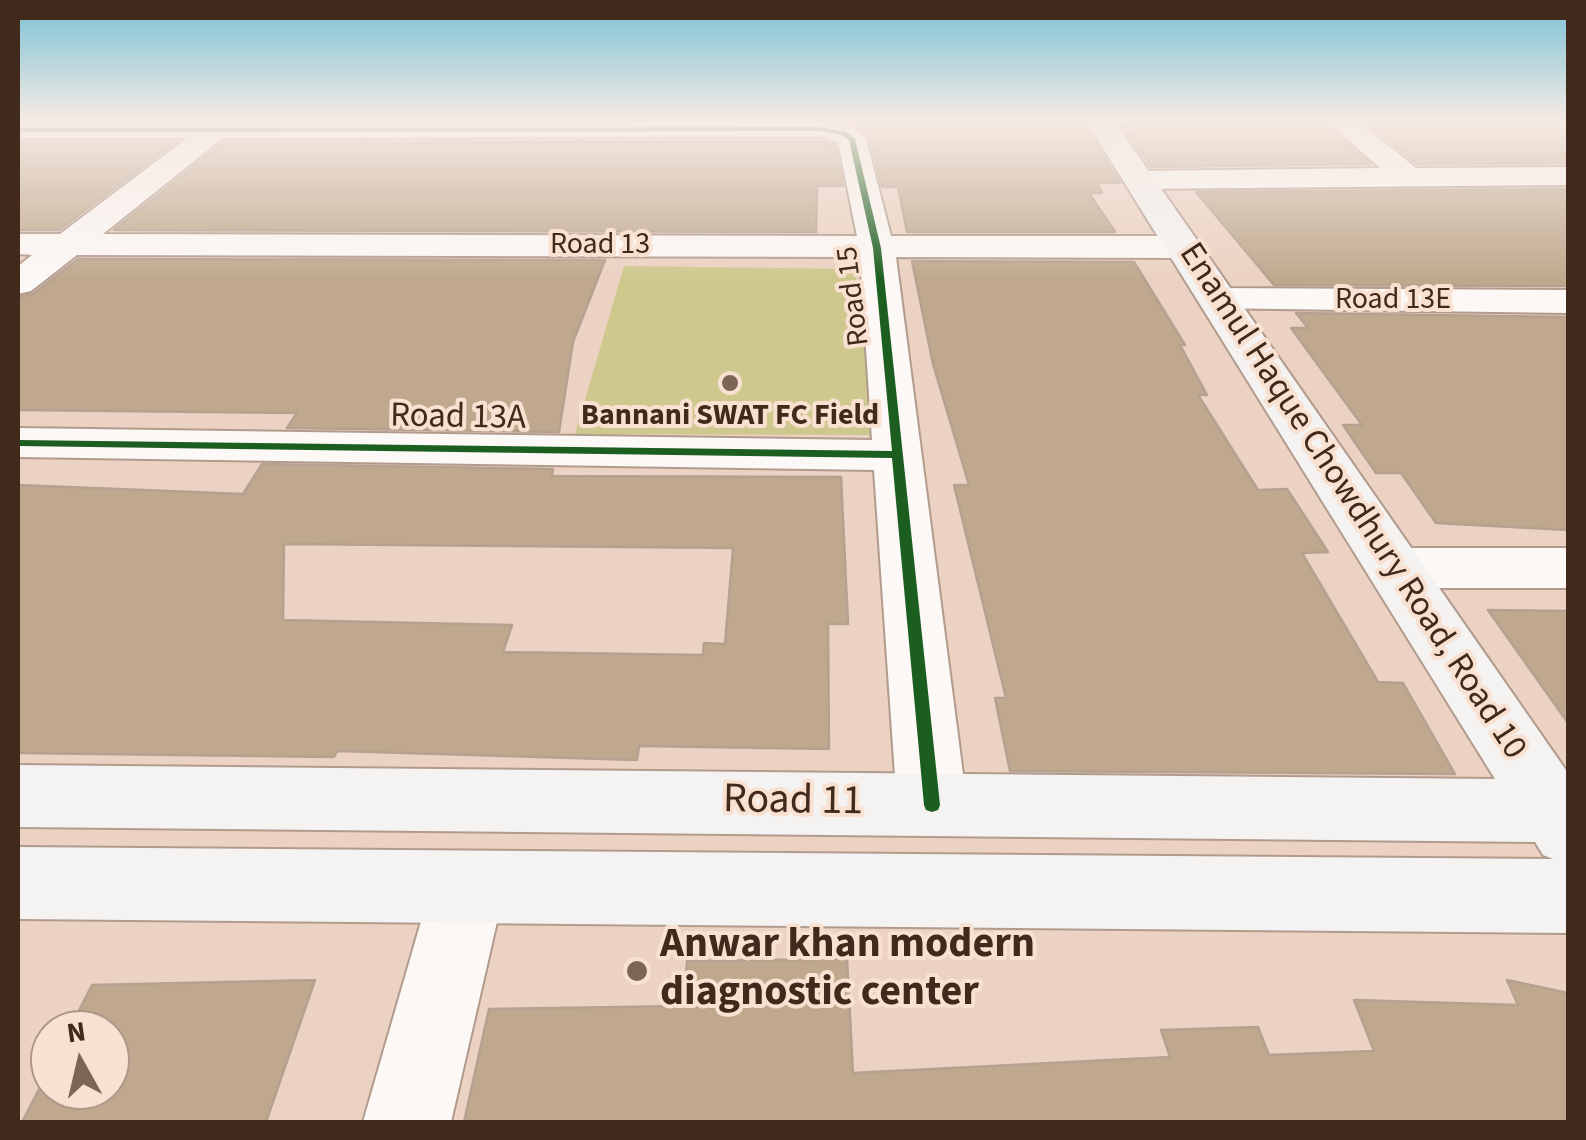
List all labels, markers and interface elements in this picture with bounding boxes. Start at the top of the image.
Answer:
street label: Road 13 [550,228,650,264]
street label: Enamul Haque Chowdhury Road, Road 10 [1168,236,1534,768]
street label: Road 15 [831,244,879,348]
street label: Road 13E [1335,283,1451,319]
marker: Bannani SWAT FC Field [719,372,741,394]
street label: Road 13A [390,397,526,441]
place label: Bannani SWAT FC Field [581,399,879,435]
street label: Road 11 [722,777,864,829]
place label: Anwar khan modern diagnostic center [660,922,1035,1020]
marker: Anwar khan modern diagnostic center [624,958,650,984]
north arrow [30,1010,130,1110]
text: N [64,1011,88,1053]

